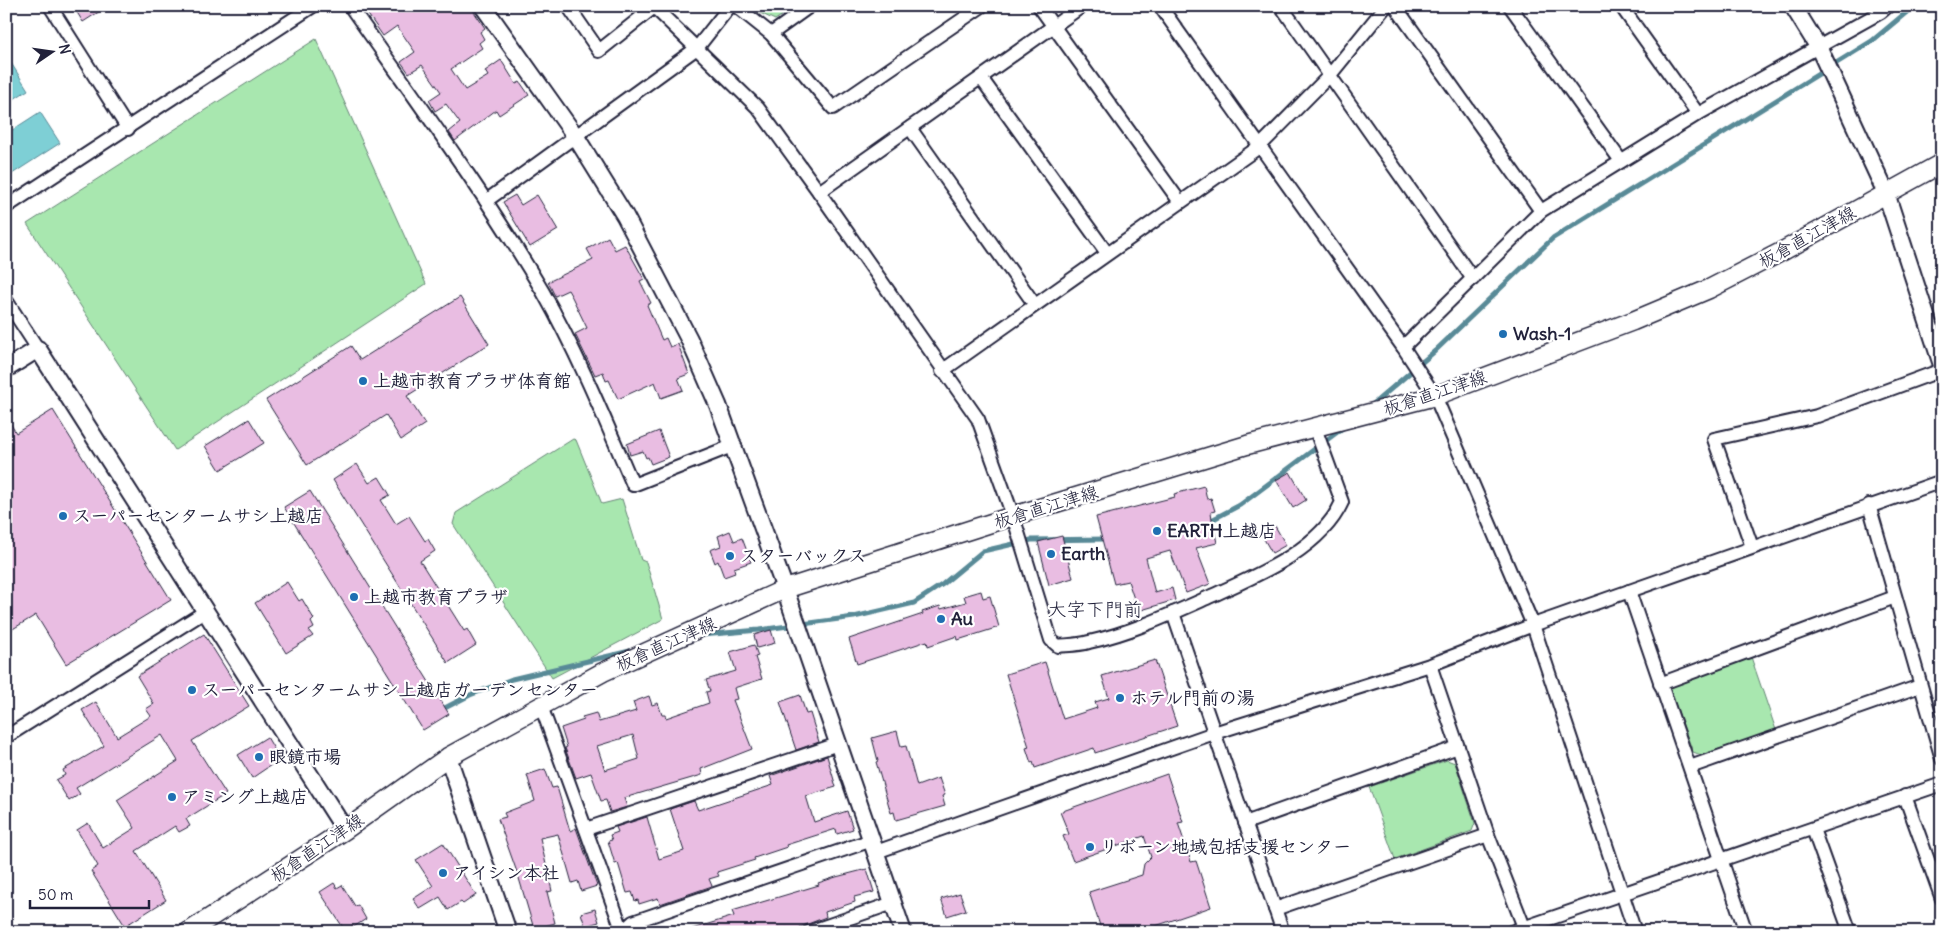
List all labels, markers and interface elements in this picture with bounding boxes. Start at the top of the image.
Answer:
north arrow [28,28,78,78]
text: N [55,42,75,56]
street label: 板倉直江津線 [1754,200,1860,273]
place label: Wash-1 [1513,322,1571,345]
marker: Wash-1 [1497,328,1509,340]
street label: 板倉直江津線 [1380,365,1490,420]
place label: 上越市教育プラザ体育館 [373,369,571,392]
marker: 上越市教育プラザ体育館 [357,375,369,387]
street label: 板倉直江津線 [991,480,1101,533]
place label: スーパーセンタームサシ上越店 [73,504,324,527]
marker: スーパーセンタームサシ上越店 [57,510,69,522]
place label: EARTH上越店 [1167,519,1277,542]
marker: EARTH上越店 [1151,525,1163,537]
place label: Earth [1061,542,1106,565]
place label: スターバックス [740,544,866,567]
marker: Earth [1045,548,1057,560]
marker: スターバックス [724,550,736,562]
place label: 上越市教育プラザ [364,585,508,608]
marker: 上越市教育プラザ [348,591,360,603]
district label: 大字下門前 [1047,597,1143,621]
place label: Au [951,607,974,630]
street label: 板倉直江津線 [612,611,720,676]
marker: Au [935,613,947,625]
place label: スーパーセンタームサシ上越店ガーデンセンター [202,678,598,701]
marker: スーパーセンタームサシ上越店ガーデンセンター [186,684,198,696]
place label: ホテル門前の湯 [1130,686,1255,709]
marker: ホテル門前の湯 [1114,692,1126,704]
place label: 眼鏡市場 [269,745,341,768]
marker: 眼鏡市場 [253,751,265,763]
place label: アミング上越店 [182,785,308,808]
marker: アミング上越店 [166,791,178,803]
street label: 板倉直江津線 [266,808,368,887]
place label: リボーン地域包括支援センター [1100,835,1351,858]
marker: リボーン地域包括支援センター [1084,841,1096,853]
place label: アイシン本社 [453,861,560,884]
marker: アイシン本社 [437,867,449,879]
scale bar [30,878,149,910]
text: 50 m [38,885,73,904]

